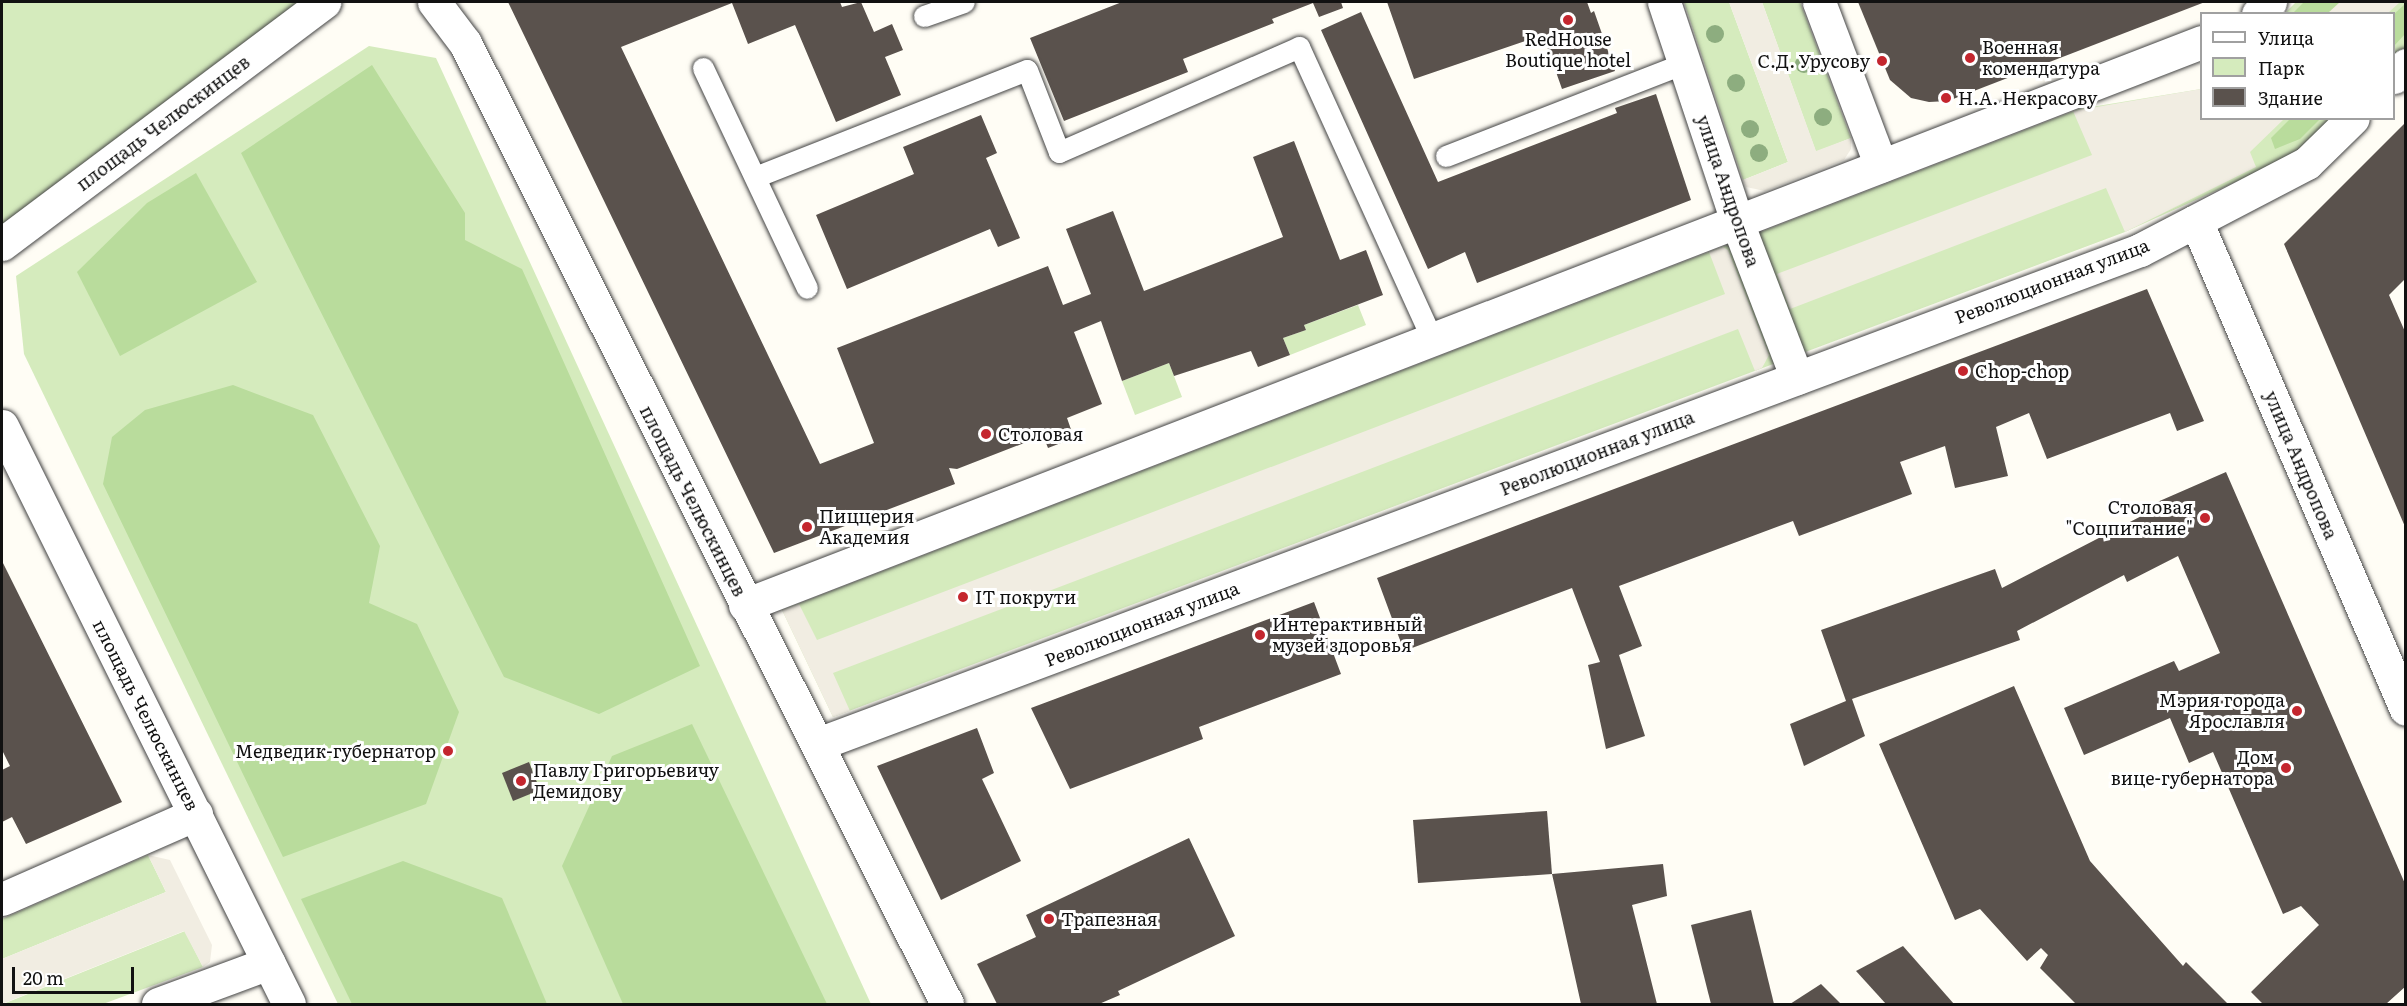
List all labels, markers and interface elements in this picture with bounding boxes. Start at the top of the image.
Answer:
legend [2200,12,2395,120]
marker: RedHouse Boutique hotel [1561,13,1575,27]
text: Улица [2258,24,2314,51]
place label: RedHouse Boutique hotel [1505,29,1631,72]
place label: Военная комендатура [1982,37,2100,80]
place label: С.Д. Урусову [1758,50,1870,72]
street label: площадь Челюскинцев [72,51,254,195]
marker: Военная комендатура [1963,51,1977,65]
marker: С.Д. Урусову [1875,54,1889,68]
text: Парк [2258,54,2305,81]
text: Здание [2258,84,2323,111]
place label: Н.А. Некрасову [1958,87,2097,109]
marker: Н.А. Некрасову [1939,91,1953,105]
street label: улица Андропова [1692,112,1764,270]
street label: Революционная улица [1952,234,2152,328]
place label: Chop-chop [1975,360,2069,382]
marker: Chop-chop [1956,364,1970,378]
street label: улица Андропова [2260,388,2342,542]
street label: площадь Челюскинцев [635,402,751,600]
street label: Революционная улица [1497,406,1697,500]
place label: Столовая [998,423,1083,445]
marker: Столовая [979,427,993,441]
place label: Столовая "Соцпитание" [2066,497,2193,540]
place label: Пиццерия Академия [819,506,914,548]
marker: Столовая "Соцпитание" [2198,511,2212,525]
marker: Пиццерия Академия [800,520,814,534]
street label: Революционная улица [1042,577,1242,671]
place label: IT покрути [975,586,1076,608]
marker: IT покрути [956,590,970,604]
place label: Интерактивный музей здоровья [1272,614,1423,656]
street label: площадь Челюскинцев [88,616,204,814]
marker: Интерактивный музей здоровья [1253,628,1267,642]
place label: Мэрия города Ярославля [2159,690,2285,732]
marker: Мэрия города Ярославля [2290,704,2304,718]
place label: Медведик-губернатор [235,740,436,762]
marker: Медведик-губернатор [441,744,455,758]
place label: Дом вице-губернатора [2111,747,2274,789]
place label: Павлу Григорьевичу Демидову [533,760,719,802]
marker: Дом вице-губернатора [2279,761,2293,775]
marker: Павлу Григорьевичу Демидову [514,774,528,788]
place label: Трапезная [1061,908,1158,930]
marker: Трапезная [1042,912,1056,926]
scale bar [15,955,136,993]
text: 20 m [23,964,64,991]

